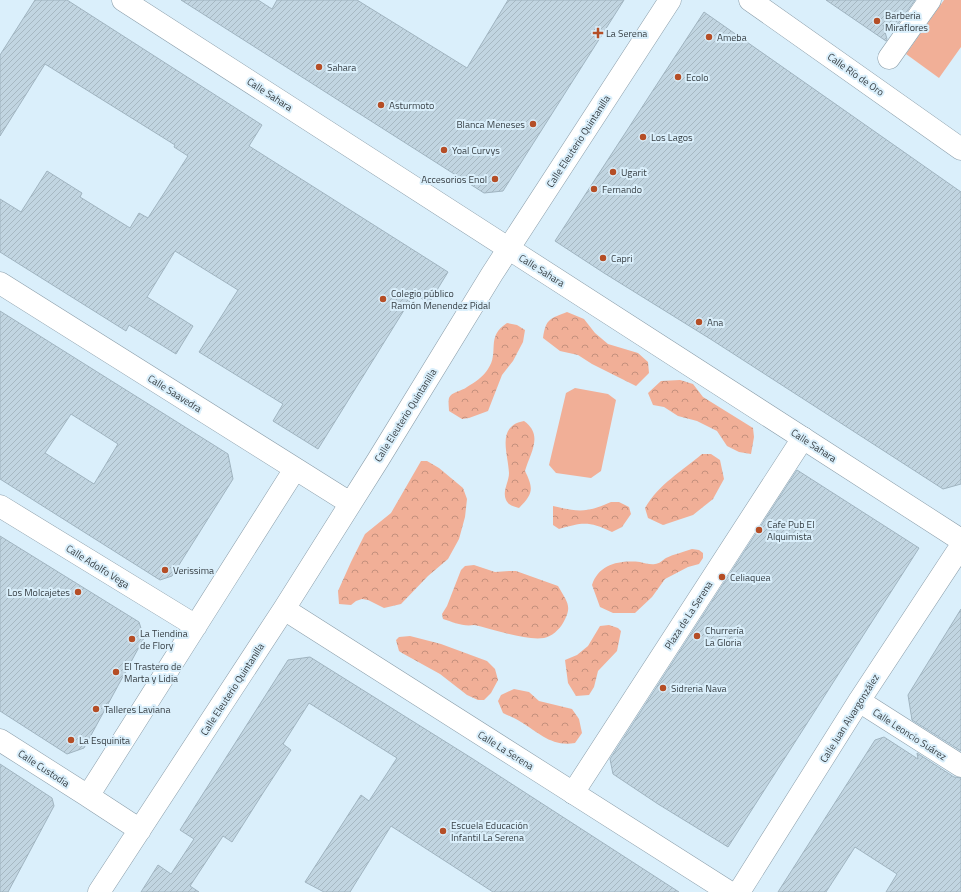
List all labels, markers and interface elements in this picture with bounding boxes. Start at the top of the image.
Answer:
place label: Barberia Miraflores [885,8,928,35]
marker: Barberia Miraflores [872,16,882,26]
place label: La Serena [606,26,647,41]
marker: La Serena [593,28,603,38]
place label: Ameba [717,30,747,45]
marker: Ameba [704,32,714,42]
street label: Calle Río de Oro [824,49,887,99]
place label: Sahara [327,60,356,75]
marker: Sahara [314,62,324,72]
place label: Ecolo [686,70,709,85]
marker: Ecolo [673,72,683,82]
street label: Calle Sahara [244,74,295,115]
street label: Calle Eleuterio Quintanilla [543,92,614,190]
place label: Asturmoto [389,98,434,113]
marker: Asturmoto [376,100,386,110]
place label: Blanca Meneses [456,117,525,132]
marker: Blanca Meneses [528,119,538,129]
place label: Los Lagos [651,130,693,145]
marker: Los Lagos [638,132,648,142]
place label: Yoal Curvys [452,143,500,158]
marker: Yoal Curvys [439,145,449,155]
place label: Ugarit [621,165,647,180]
marker: Ugarit [608,167,618,177]
place label: Accesorios Enol [421,172,487,187]
marker: Accesorios Enol [490,174,500,184]
place label: Fernando [602,182,642,197]
marker: Fernando [589,184,599,194]
street label: Calle Sahara [516,250,568,290]
place label: Capri [611,251,632,266]
marker: Capri [598,253,608,263]
place label: Colegio público Ramón Menendez Pidal [391,286,490,313]
marker: Colegio público Ramón Menendez Pidal [378,294,388,304]
place label: Ana [707,315,723,330]
marker: Ana [694,317,704,327]
street label: Calle Eleuterio Quintanilla [371,366,440,465]
street label: Calle Saavedra [145,371,205,416]
street label: Calle Sahara [788,425,839,466]
place label: Cafe Pub El Alquimista [767,517,814,544]
marker: Cafe Pub El Alquimista [754,525,764,535]
street label: Calle Adolfo Vega [63,541,132,592]
place label: Verissima [173,563,214,578]
marker: Verissima [160,565,170,575]
place label: Celiaquea [730,570,771,585]
marker: Celiaquea [717,572,727,582]
street label: Plaza de La Serena [661,578,716,652]
place label: Los Molcajetes [7,585,70,600]
marker: Los Molcajetes [73,587,83,597]
place label: Churrería La Gloria [705,623,744,650]
place label: La Tiendina de Flory [140,626,188,653]
marker: Churrería La Gloria [692,631,702,641]
marker: La Tiendina de Flory [127,634,137,644]
street label: Calle Eleuterio Quintanilla [197,640,268,738]
place label: El Trastero de Marta y Lidia [124,659,181,686]
marker: El Trastero de Marta y Lidia [111,667,121,677]
street label: Calle Juan Alvargonzález [816,671,883,765]
place label: Sidreria Nava [671,681,727,696]
marker: Sidreria Nava [658,683,668,693]
place label: Talleres Laviana [104,702,170,717]
marker: Talleres Laviana [91,704,101,714]
street label: Calle Leoncio Suárez [870,705,950,764]
street label: Calle La Serena [475,727,537,774]
place label: La Esquinita [79,733,130,748]
marker: La Esquinita [66,735,76,745]
street label: Calle Custodia [15,746,73,791]
place label: Escuela Educación Infantil La Serena [451,818,528,845]
marker: Escuela Educación Infantil La Serena [438,826,448,836]

